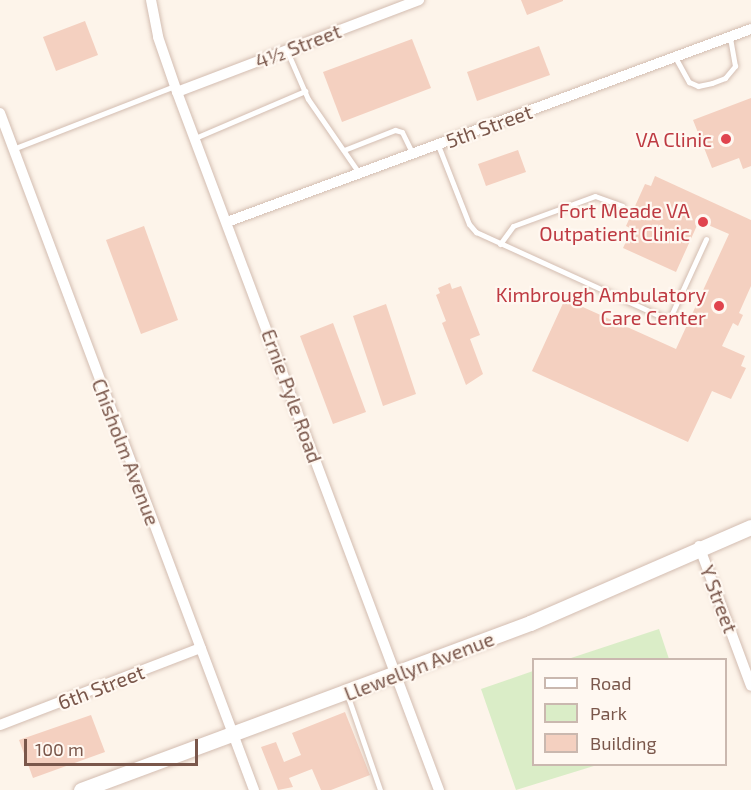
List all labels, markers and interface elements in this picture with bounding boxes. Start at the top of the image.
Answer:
street label: 4½ Street [252,19,344,73]
street label: 5th Street [443,99,535,153]
place label: VA Clinic [635,127,712,151]
marker: VA Clinic [717,130,735,148]
place label: Fort Meade VA Outpatient Clinic [539,198,690,245]
marker: Fort Meade VA Outpatient Clinic [694,213,712,231]
place label: Kimbrough Ambulatory Care Center [495,282,706,329]
marker: Kimbrough Ambulatory Care Center [710,297,728,315]
street label: Ernie Pyle Road [257,326,327,466]
street label: Chisholm Avenue [87,375,165,529]
street label: Y Street [695,561,743,637]
street label: Llewellyn Avenue [340,626,498,706]
legend [532,658,727,766]
street label: 6th Street [54,660,148,714]
text: Road [590,672,631,694]
text: Park [590,702,627,724]
scale bar [27,727,201,765]
text: Building [590,732,657,754]
text: 100 m [35,738,84,760]

